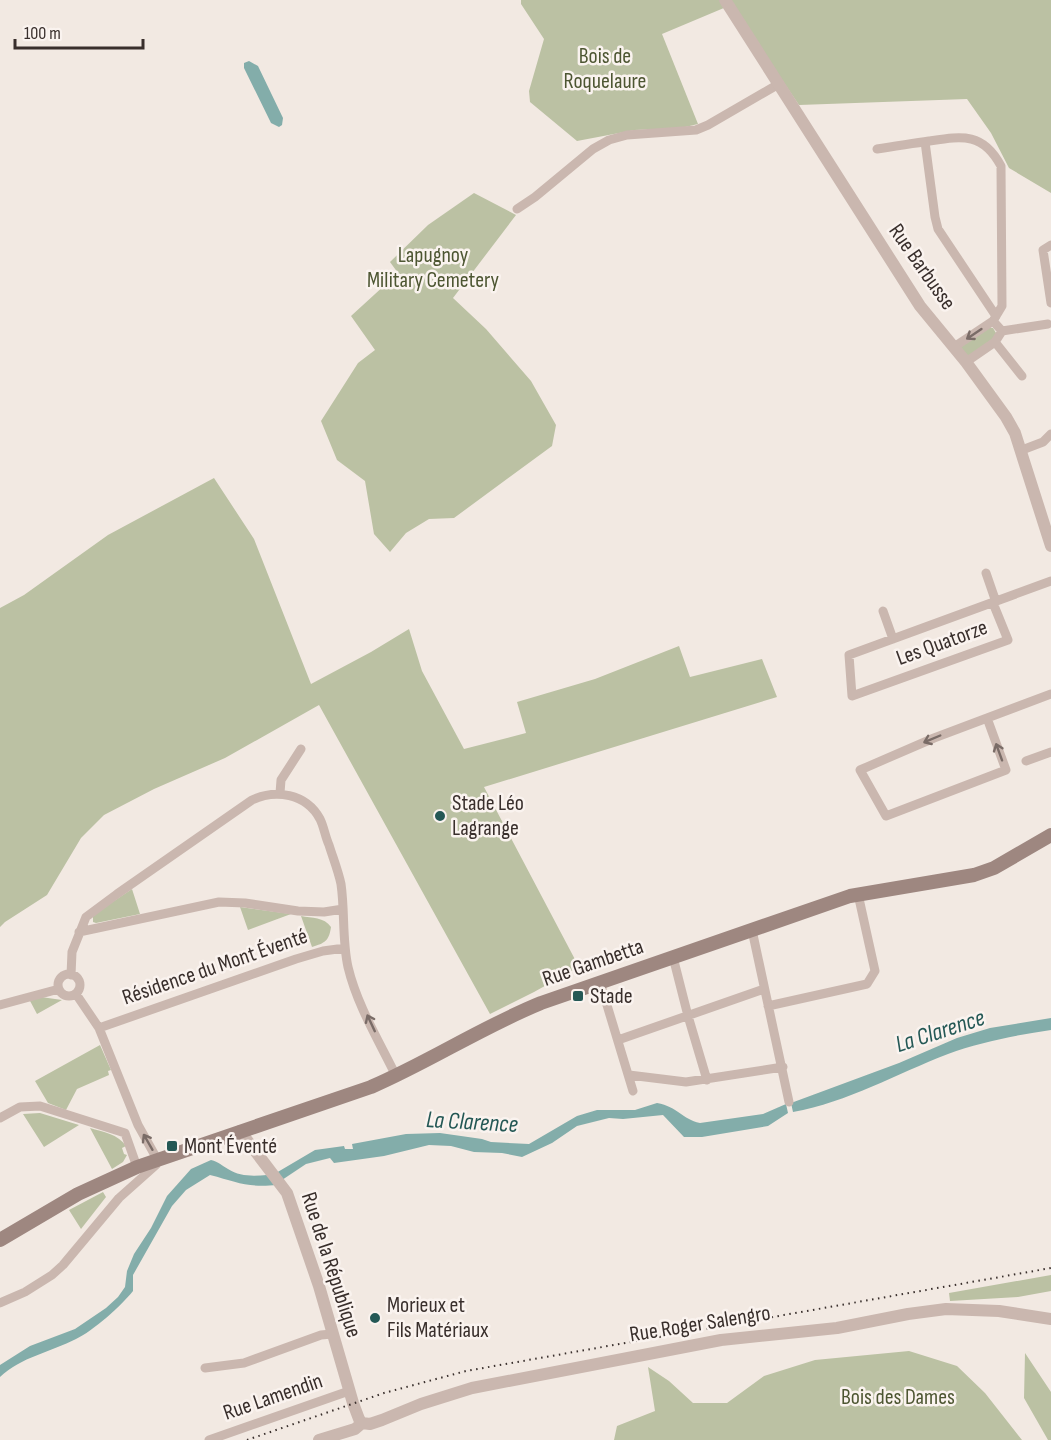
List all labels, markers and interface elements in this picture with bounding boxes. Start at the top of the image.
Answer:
scale bar [15,12,142,50]
text: 100 m [24,23,61,44]
park label: Bois de Roquelaure [564,43,646,95]
street label: Rue Barbusse [883,219,961,315]
park label: Lapugnoy Military Cemetery [367,242,499,294]
one-way arrow [966,328,982,340]
street label: Les Quatorze [893,614,991,672]
one-way arrow [924,734,942,745]
one-way arrow [993,743,1004,762]
place label: Stade Léo Lagrange [452,790,524,842]
marker: Stade Léo Lagrange [433,809,447,823]
street label: Résidence du Mont Éventé [119,923,311,1011]
street label: Rue Gambetta [539,933,647,993]
place label: Stade [590,983,633,1010]
marker: Stade [571,989,585,1003]
water label: La Clarence [892,1003,988,1059]
one-way arrow [364,1015,376,1033]
water label: La Clarence [425,1105,519,1139]
place label: Mont Éventé [184,1133,277,1160]
one-way arrow [142,1134,154,1151]
marker: Mont Éventé [165,1139,179,1153]
street label: Rue de la République [295,1189,367,1341]
place label: Morieux et Fils Matériaux [387,1292,489,1344]
street label: Rue Roger Salengro [628,1300,772,1348]
marker: Morieux et Fils Matériaux [368,1311,382,1325]
street label: Rue Lamendin [220,1367,326,1427]
park label: Bois des Dames [841,1384,955,1411]

